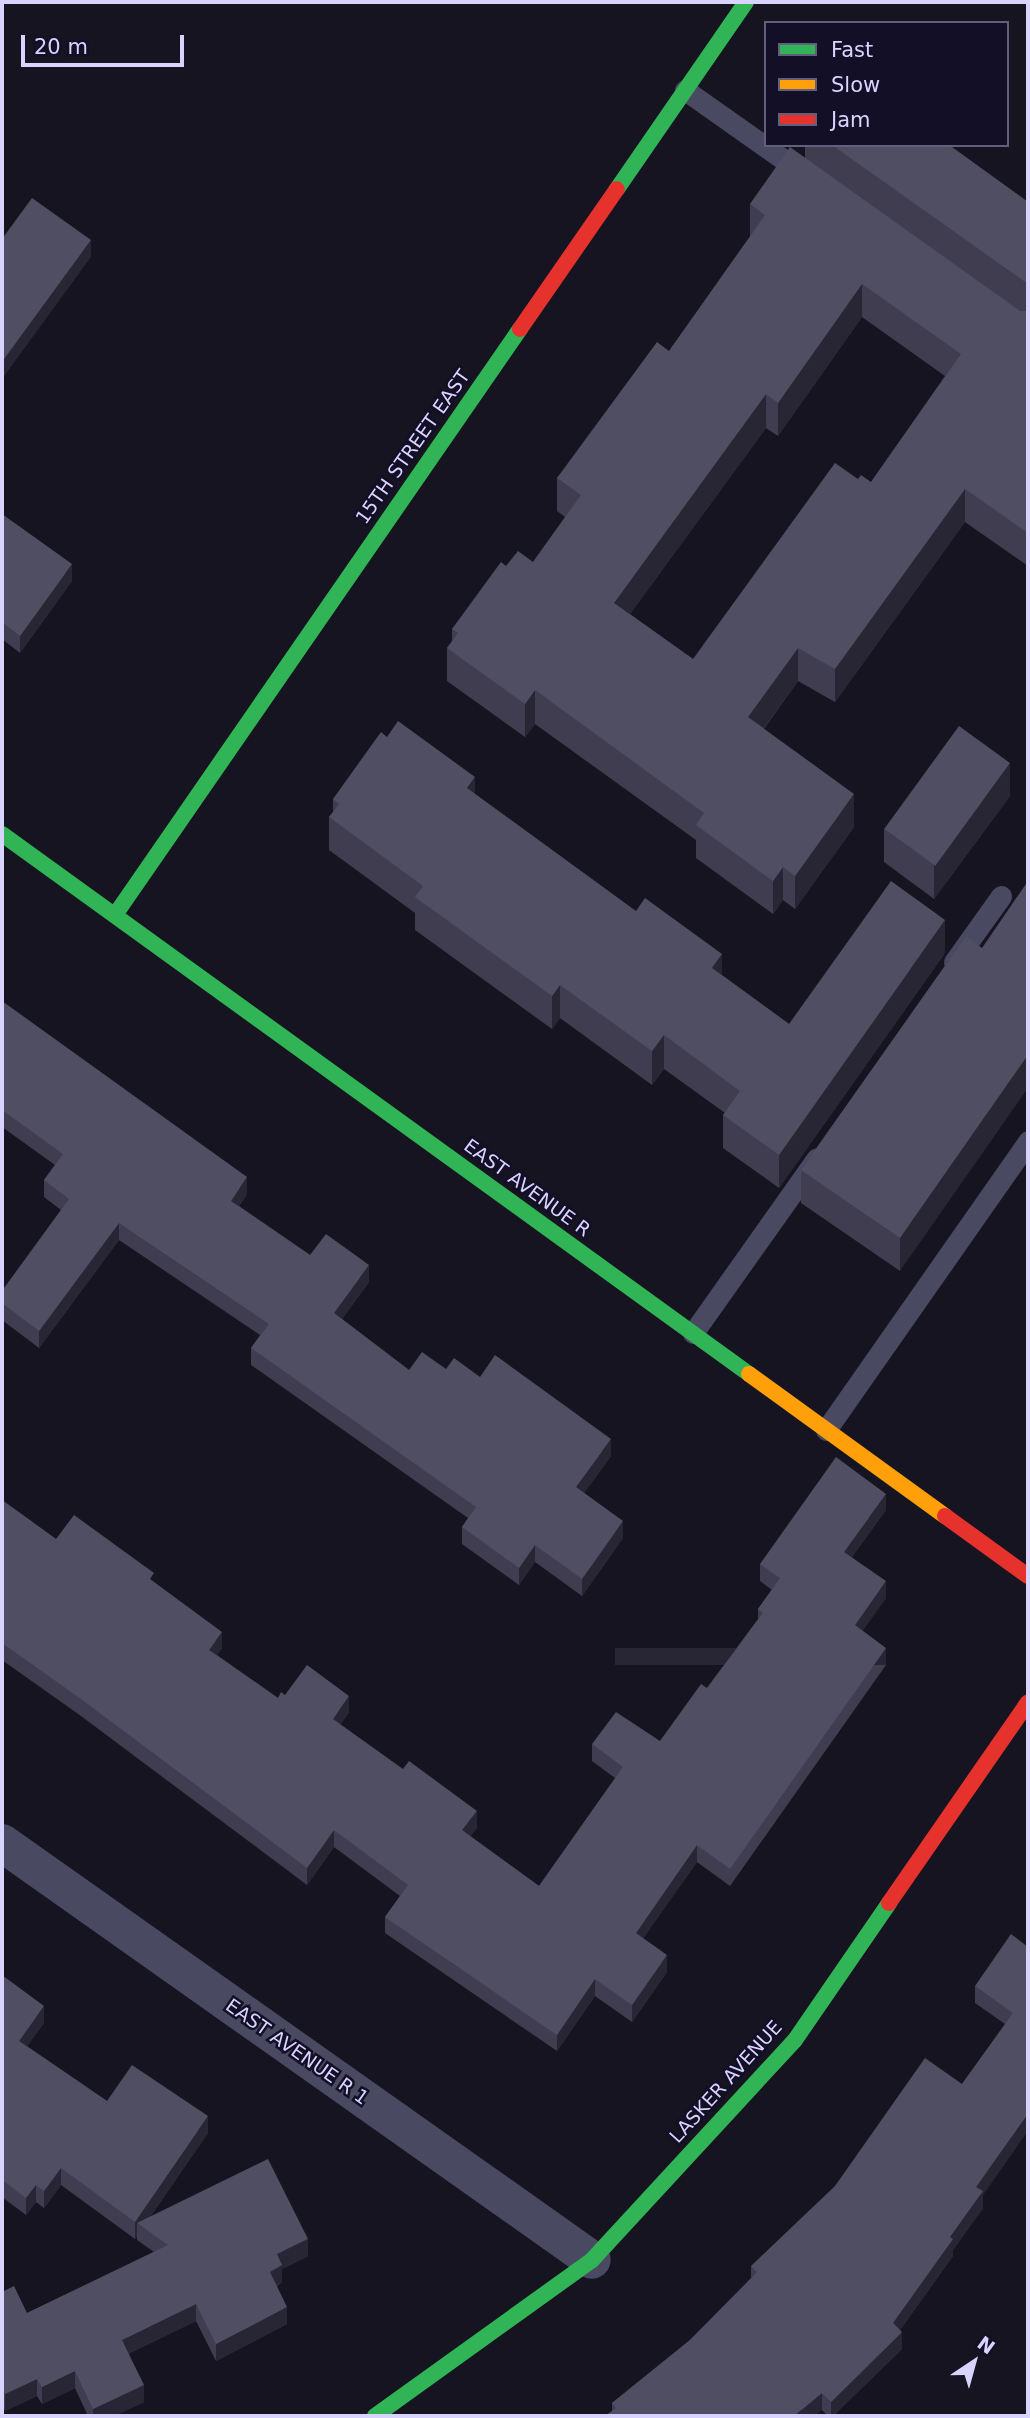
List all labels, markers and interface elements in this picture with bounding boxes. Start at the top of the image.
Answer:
scale bar [24,21,187,65]
legend [764,21,1009,147]
text: 20 m [34,35,88,59]
text: Fast [831,38,873,62]
text: Slow [831,73,880,97]
text: Jam [831,108,871,132]
street label: 15TH STREET EAST [351,365,475,529]
street label: EAST AVENUE R [459,1134,595,1242]
street label: EAST AVENUE R 1 [221,1994,373,2110]
street label: LASKER AVENUE [665,2016,787,2148]
north arrow [939,2327,1009,2397]
text: N [973,2331,999,2359]

